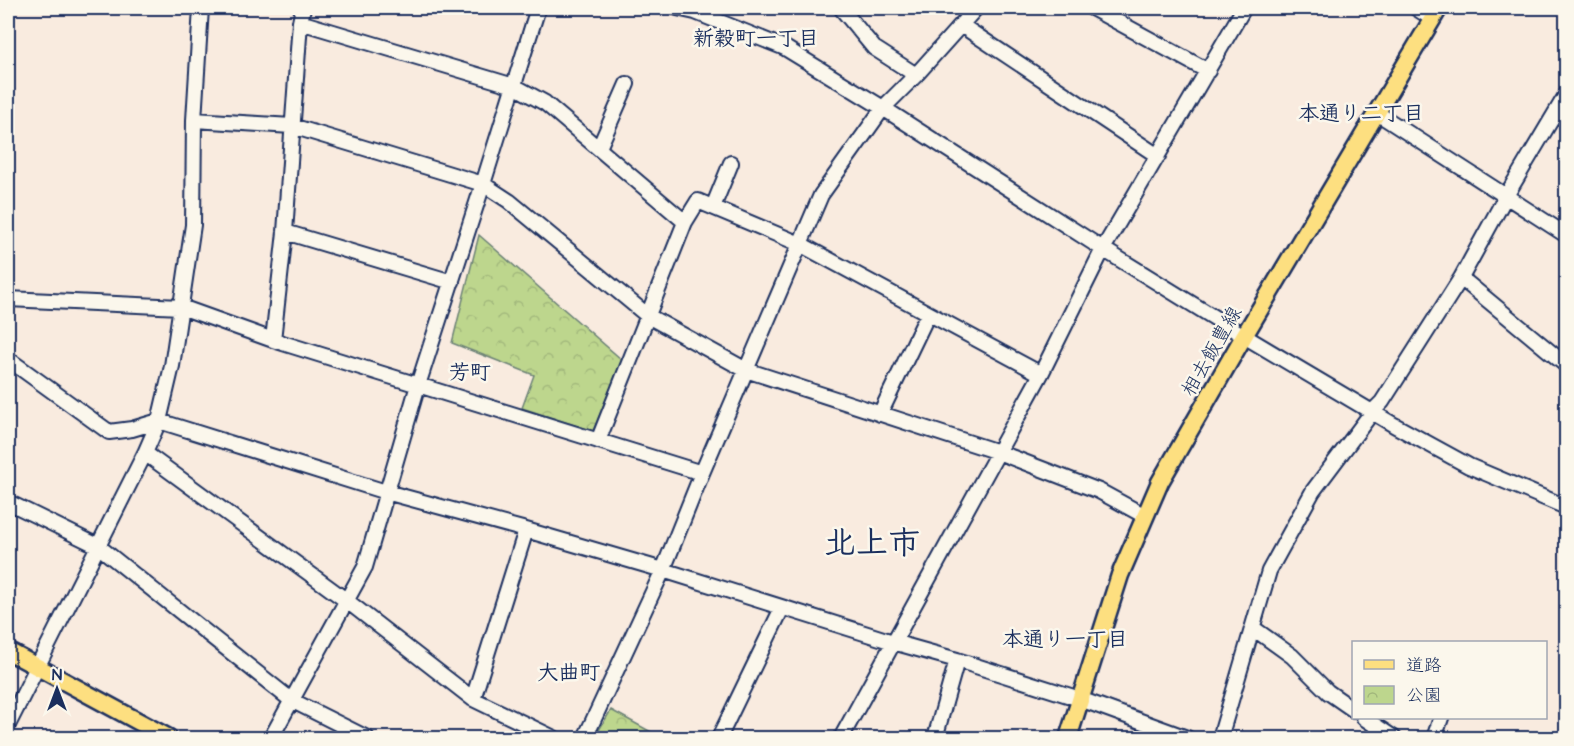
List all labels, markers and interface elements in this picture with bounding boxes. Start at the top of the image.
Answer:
district label: 新穀町一丁目 [693,24,819,53]
district label: 本通り二丁目 [1298,99,1424,128]
street label: 相去飯豊線 [1175,301,1249,402]
district label: 芳町 [449,358,491,387]
district label: 北上市 [824,521,920,566]
district label: 本通り一丁目 [1002,625,1128,654]
legend [1352,641,1547,719]
text: 道路 [1406,653,1442,678]
district label: 大曲町 [538,658,601,687]
north arrow [27,659,87,719]
text: N [52,664,62,686]
text: 公園 [1406,683,1442,708]

